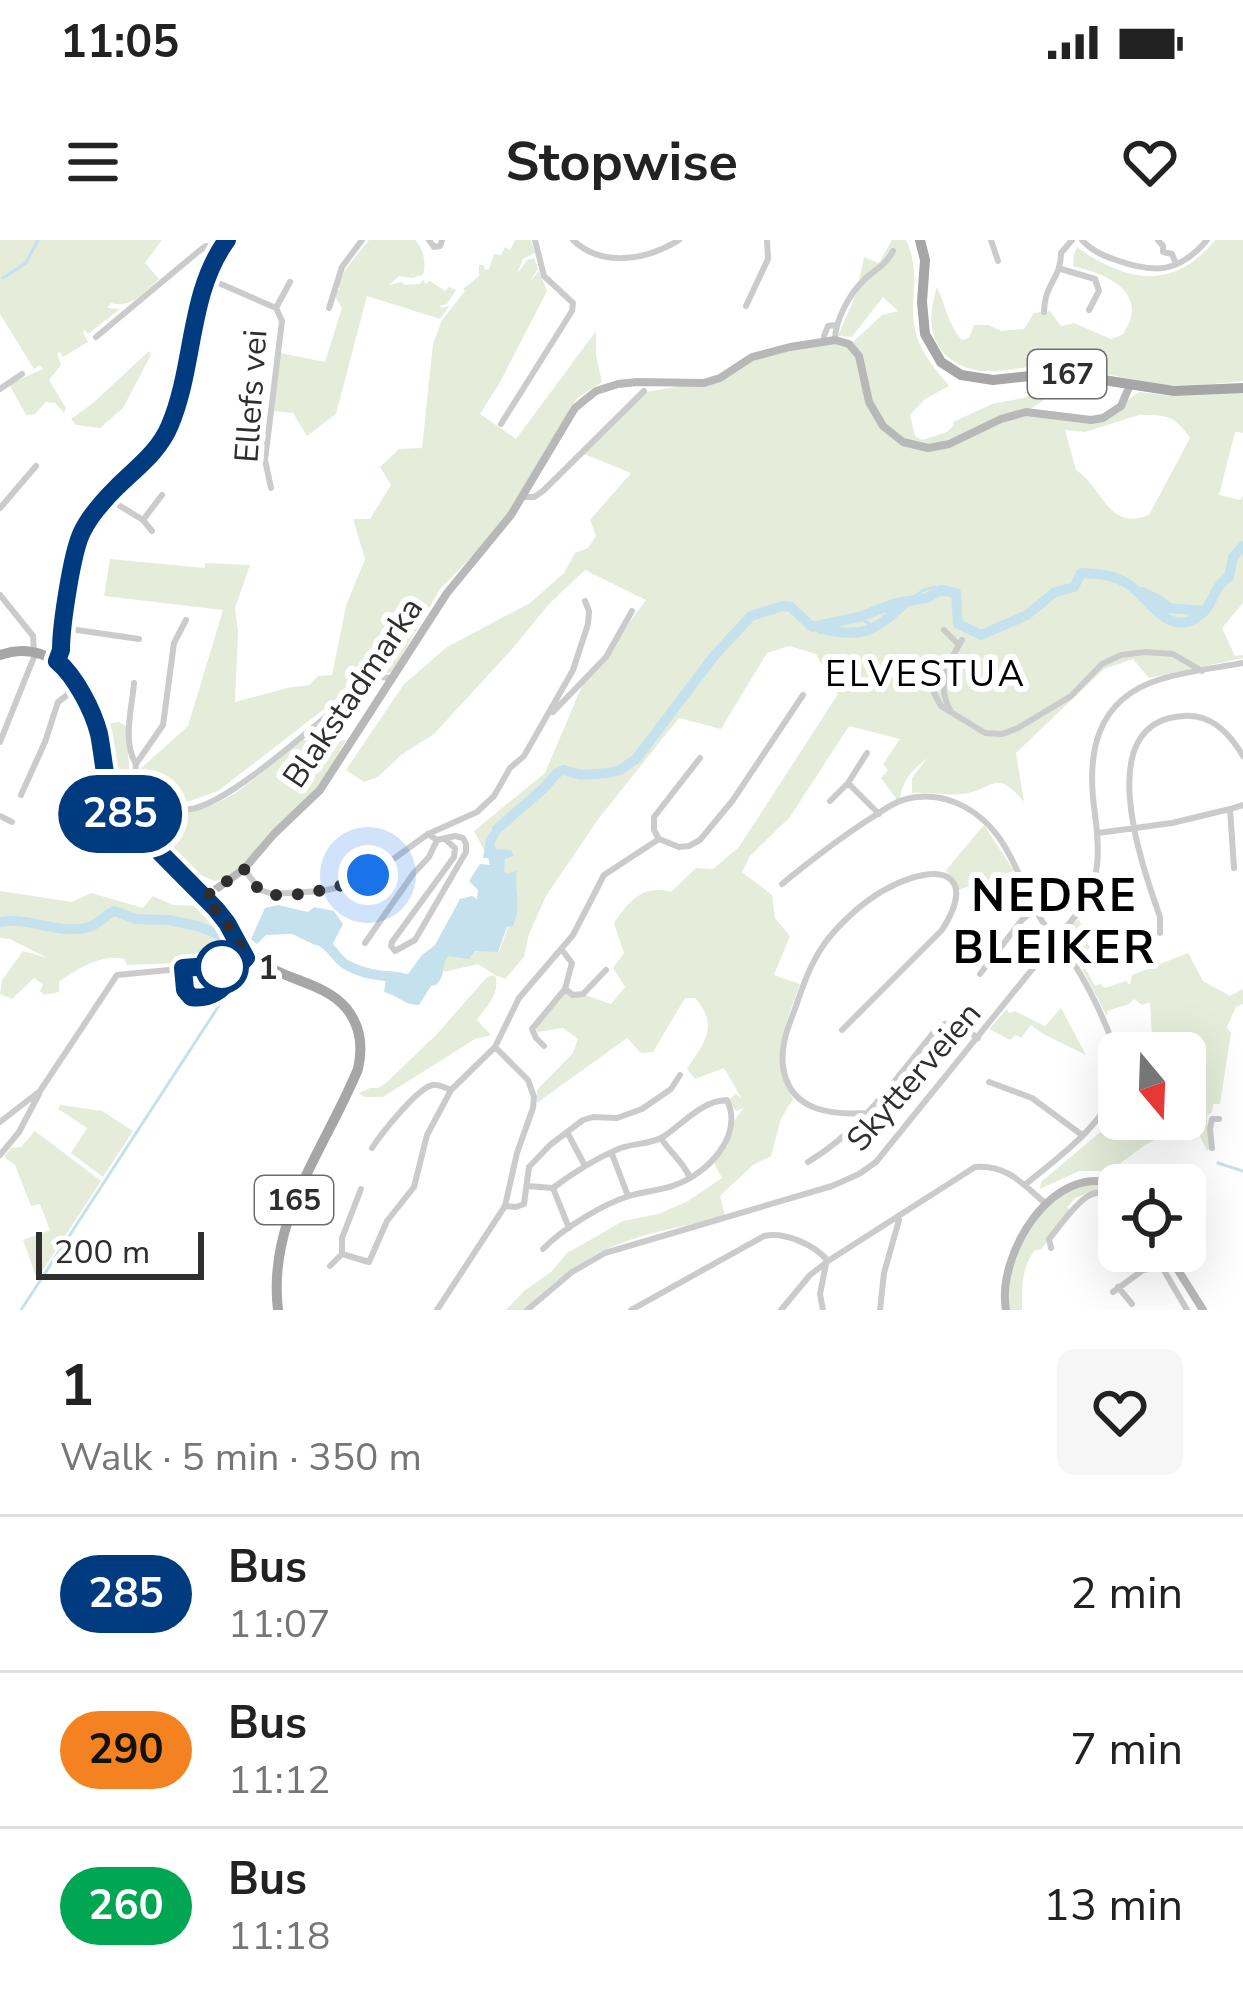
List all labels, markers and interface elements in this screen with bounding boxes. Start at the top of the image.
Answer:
text: 11:05 [60,12,179,73]
text: Stopwise [505,125,738,199]
icon: menu [60,129,126,195]
icon: heart [1117,129,1183,195]
street label: Ellefs vei [224,328,279,464]
road number: 167 [1028,350,1106,398]
street label: Blakstadmarka [273,589,434,797]
district label: ELVESTUA [825,650,1027,699]
line badge: 285 [51,775,189,853]
text: 285 [82,785,158,842]
your location [338,845,398,905]
district label: NEDRE BLEIKER [953,866,1157,979]
marker: 1 [197,942,247,992]
place label: 1 [258,946,278,991]
street label: Skytterveien [837,993,992,1161]
north arrow [1098,1032,1206,1140]
map controls [1098,1032,1206,1272]
button: locate [1098,1164,1206,1272]
road number: 165 [255,1176,333,1224]
scale bar [36,1226,204,1279]
text: 200 m [54,1230,150,1275]
text: 1 [60,1347,94,1425]
button: heart [1057,1349,1183,1475]
text: Walk · 5 min · 350 m [60,1431,422,1484]
text: Bus [228,1537,307,1598]
text: 2 min [1070,1563,1183,1624]
text: 285 [88,1565,164,1622]
text: 11:07 [228,1598,331,1651]
text: Bus [228,1693,307,1754]
text: 7 min [1070,1719,1183,1780]
text: 290 [88,1721,164,1778]
text: 11:12 [228,1754,331,1807]
text: Bus [228,1849,307,1910]
text: 13 min [1043,1875,1183,1936]
text: 260 [88,1877,164,1934]
text: 11:18 [228,1910,331,1963]

